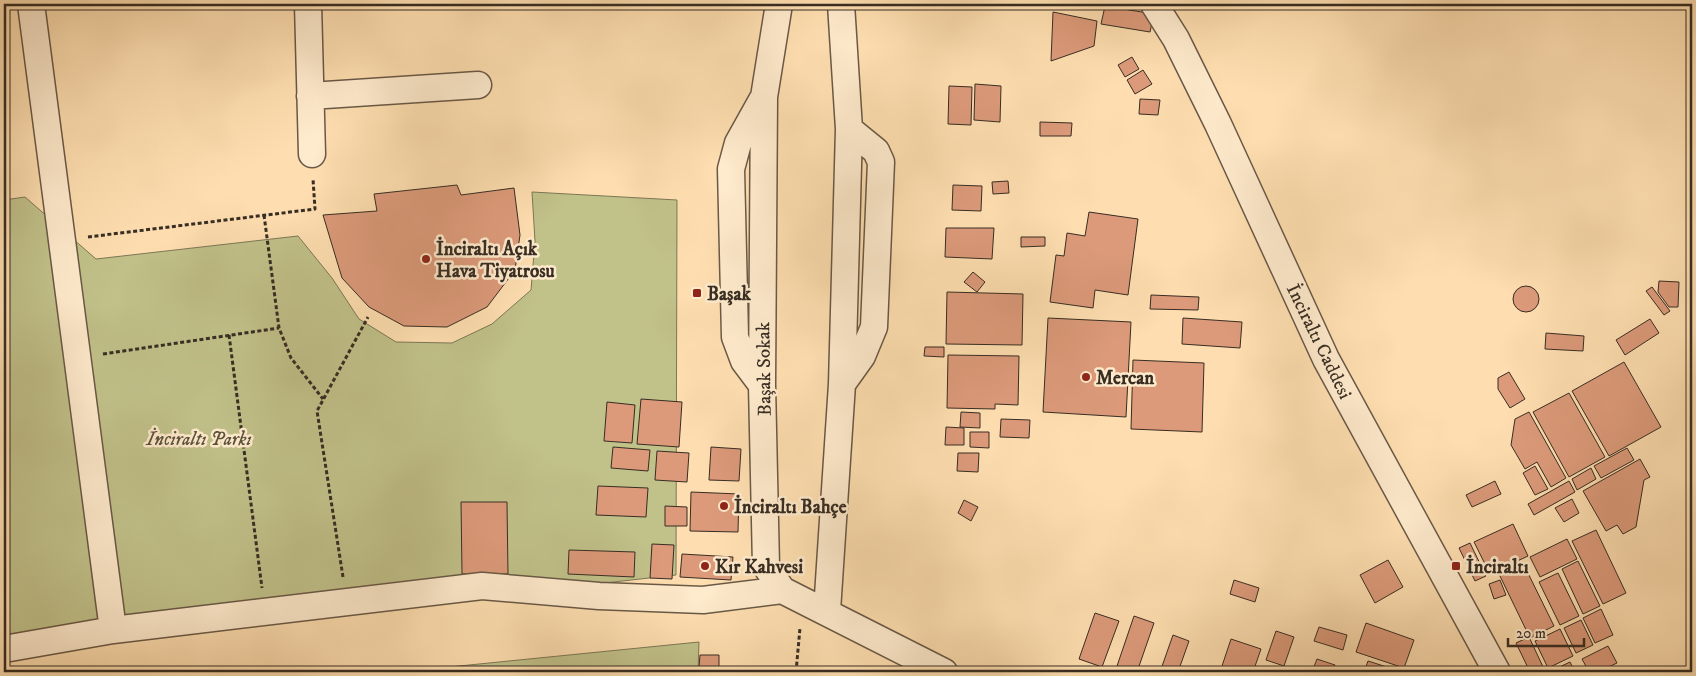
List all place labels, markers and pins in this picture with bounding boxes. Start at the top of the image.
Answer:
place label: İnciraltı Açık Hava Tiyatrosu [436,236,555,283]
marker: İnciraltı Açık Hava Tiyatrosu [420,253,432,265]
place label: Başak [707,283,752,306]
marker: Başak [691,287,703,299]
place label: Mercan [1096,367,1155,390]
marker: Mercan [1080,371,1092,383]
place label: İnciraltı Bahçe [734,494,847,519]
marker: İnciraltı Bahçe [718,500,730,512]
place label: İnciraltı [1466,554,1529,579]
place label: Kır Kahvesi [715,556,803,579]
marker: Kır Kahvesi [699,560,711,572]
marker: İnciraltı [1450,560,1462,572]

